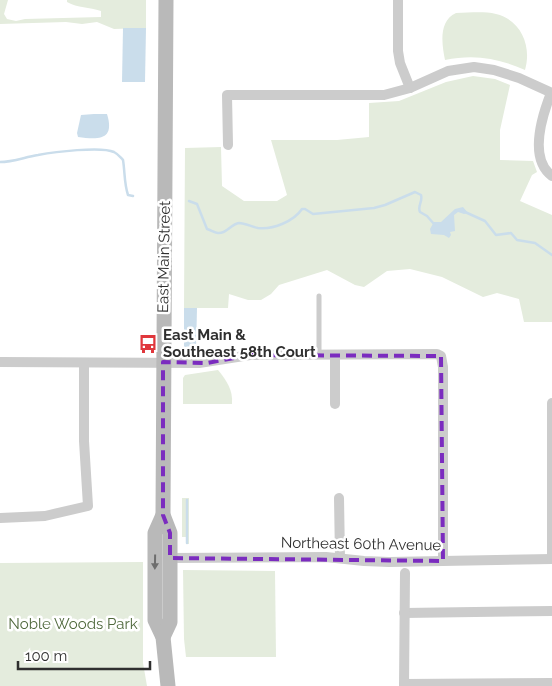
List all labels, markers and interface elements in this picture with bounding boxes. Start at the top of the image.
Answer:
street label: East Main Street [154,201,174,313]
place label: East Main & Southeast 58th Court [163,326,316,361]
bus stop icon: East Main & Southeast 58th Court [137,333,159,355]
street label: Northeast 60th Avenue [281,534,442,554]
one-way arrow [151,554,159,570]
park label: Noble Woods Park [8,615,138,633]
scale bar [18,638,150,670]
text: 100 m [25,647,67,665]

